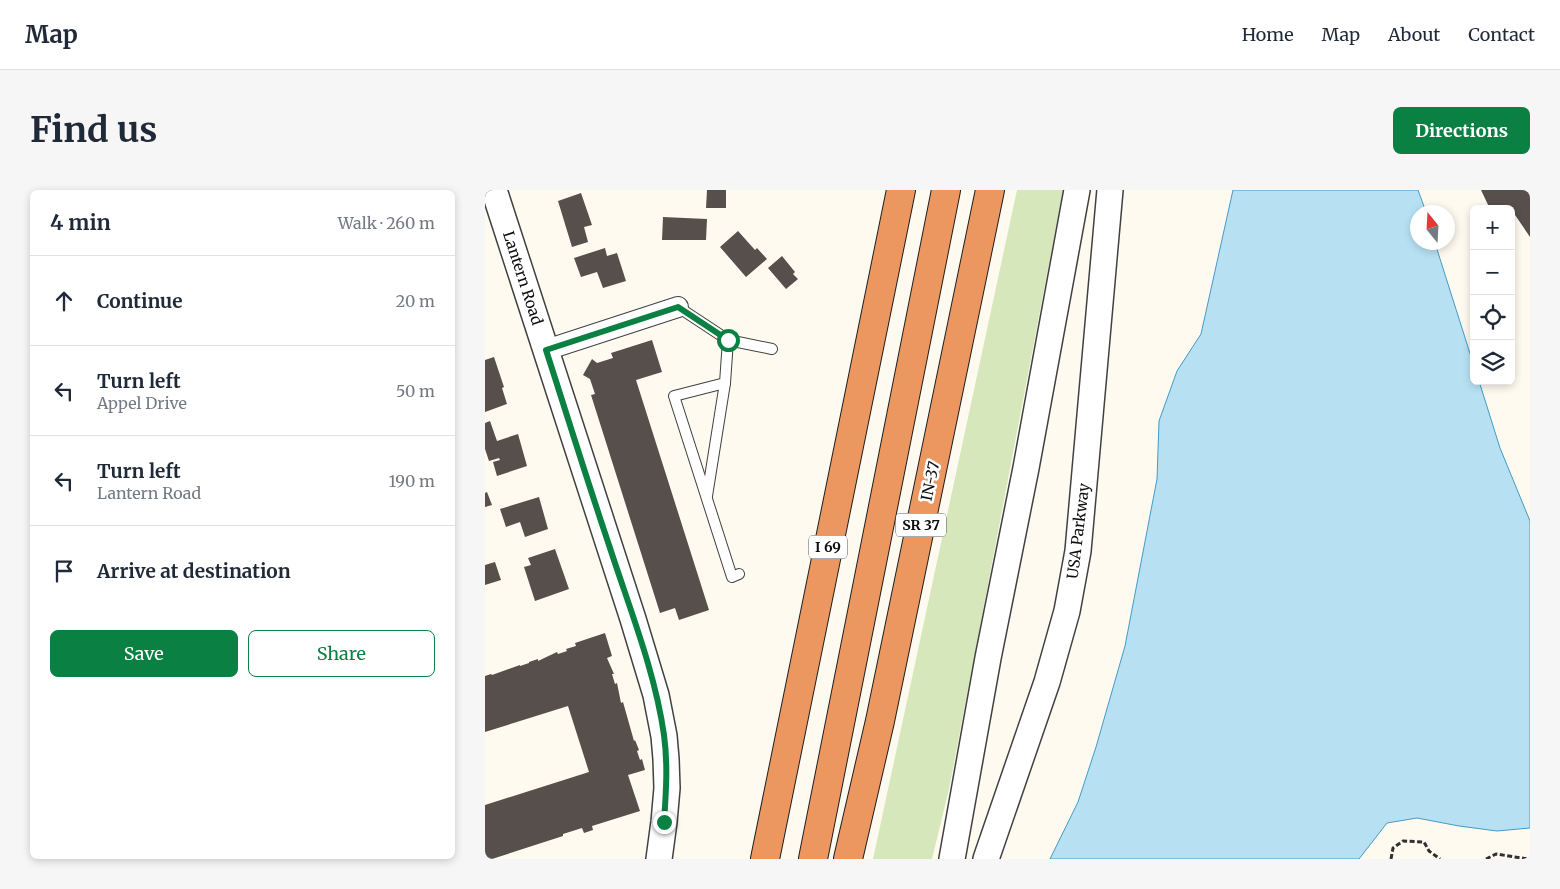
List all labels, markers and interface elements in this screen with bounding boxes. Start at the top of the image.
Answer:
text: Map [25,19,78,50]
text: Home [1242,23,1294,46]
text: Map [1322,23,1360,46]
text: About [1388,23,1440,46]
text: Contact [1468,23,1535,46]
button: Directions [1393,107,1530,154]
text: Find us [30,108,157,152]
north arrow [1410,205,1455,250]
map controls [1470,205,1515,385]
button: + [1470,205,1515,250]
text: 4 min [50,209,111,236]
text: Walk · 260 m [338,213,435,233]
street label: Lantern Road [499,229,547,327]
button: − [1470,250,1515,295]
icon: ahead [50,287,78,315]
text: Continue [97,289,183,313]
text: 20 m [396,291,435,311]
button: locate [1470,295,1515,340]
route start [717,329,740,352]
button: layers [1470,340,1515,385]
text: Turn left [97,369,181,393]
icon: left [50,377,78,405]
text: 50 m [396,381,435,401]
text: Appel Drive [97,393,187,413]
text: Turn left [97,459,181,483]
street label: IN-37 [917,459,944,502]
icon: left [50,467,78,495]
text: 190 m [389,471,435,491]
street label: USA Parkway [1063,482,1093,580]
text: Lantern Road [97,483,201,503]
road number: SR 37 [896,514,946,536]
road number: I 69 [809,536,847,558]
icon: arrive [50,557,78,585]
text: Arrive at destination [97,559,291,583]
button: Save [50,630,238,677]
button: Share [248,630,435,677]
route end [653,811,676,834]

